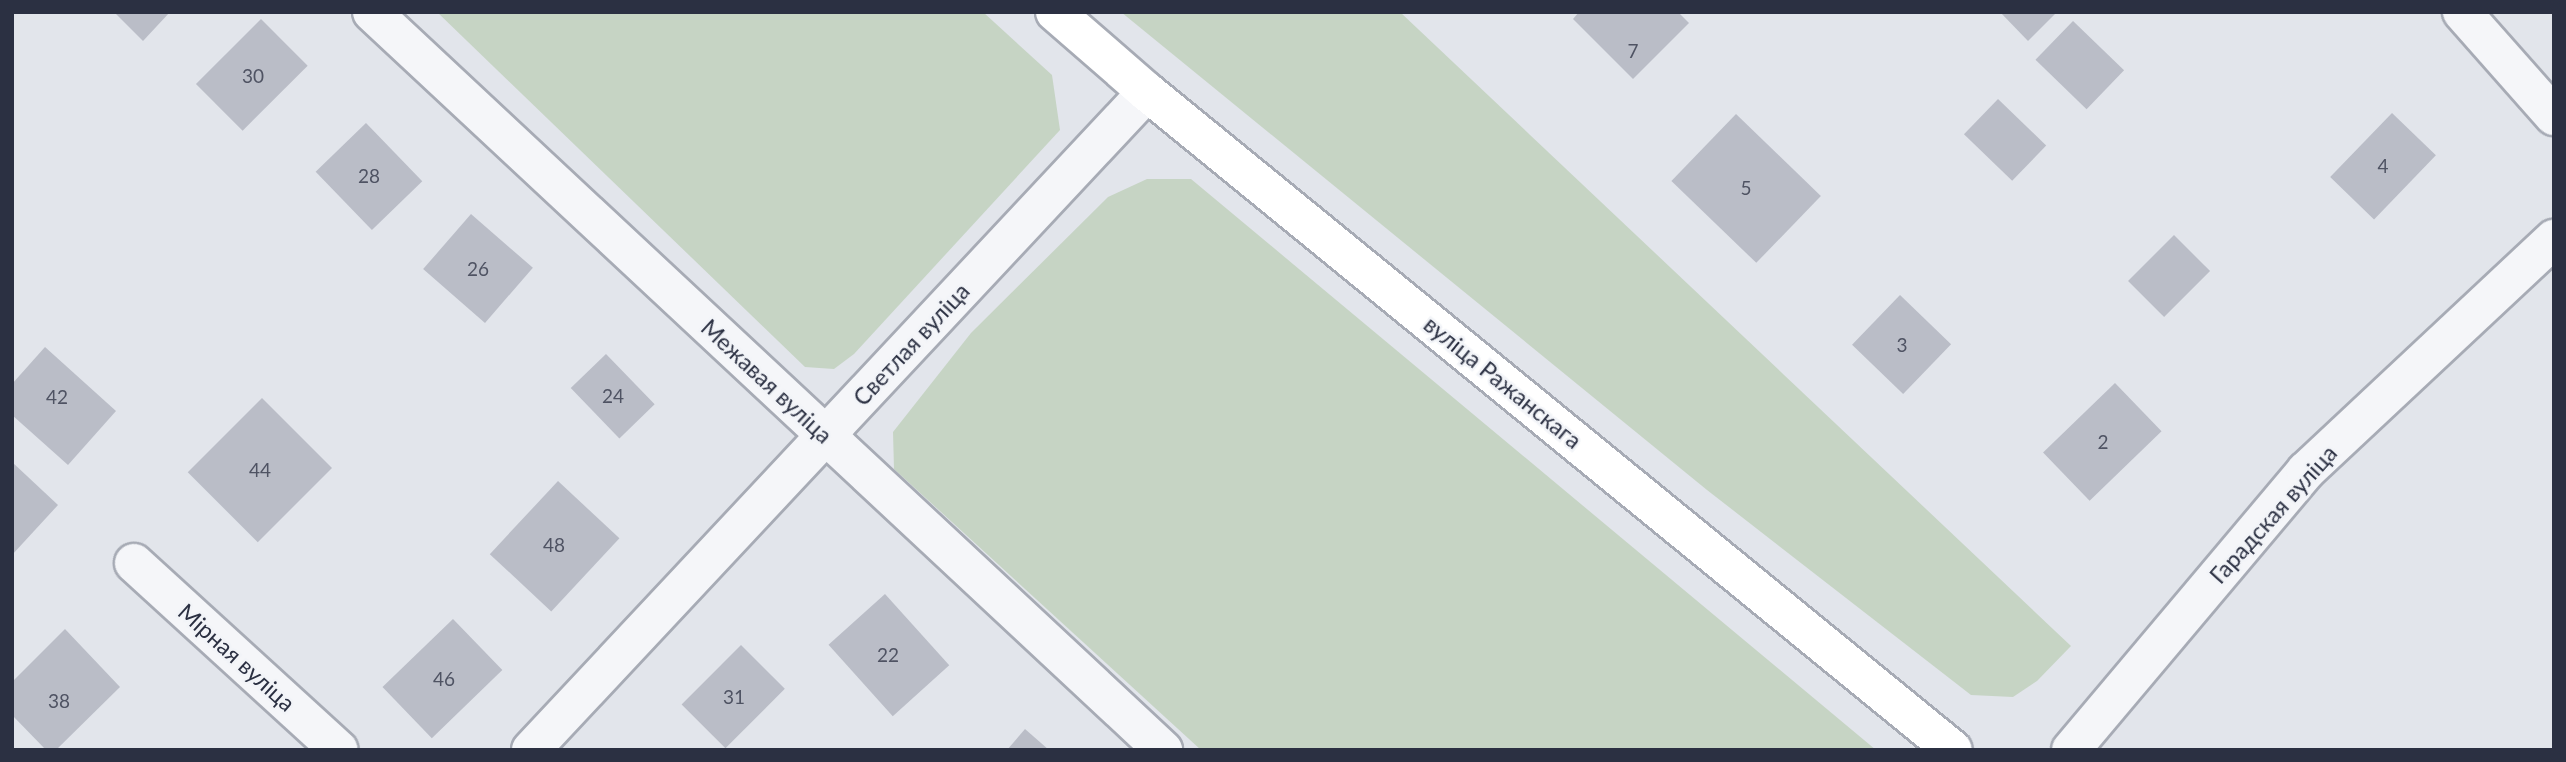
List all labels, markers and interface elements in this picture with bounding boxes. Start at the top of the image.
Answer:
house number: 7 [1627,40,1639,62]
house number: 30 [242,65,264,87]
house number: 4 [2377,155,2389,177]
house number: 28 [358,165,380,187]
house number: 5 [1740,177,1752,199]
house number: 26 [467,258,489,280]
street label: Светлая вуліца [847,277,975,411]
street label: вуліца Ражанскага [1419,310,1587,454]
street label: Межавая вуліца [696,313,838,449]
house number: 3 [1896,334,1908,356]
house number: 24 [602,385,624,407]
house number: 42 [46,386,68,408]
house number: 2 [2097,431,2109,453]
street label: Гарадская вуліца [2204,439,2342,589]
house number: 44 [249,459,271,481]
house number: 48 [543,534,565,556]
street label: Мірная вуліца [173,597,301,717]
house number: 22 [877,644,899,666]
house number: 46 [433,668,455,690]
house number: 31 [723,686,745,708]
house number: 38 [48,690,70,712]

